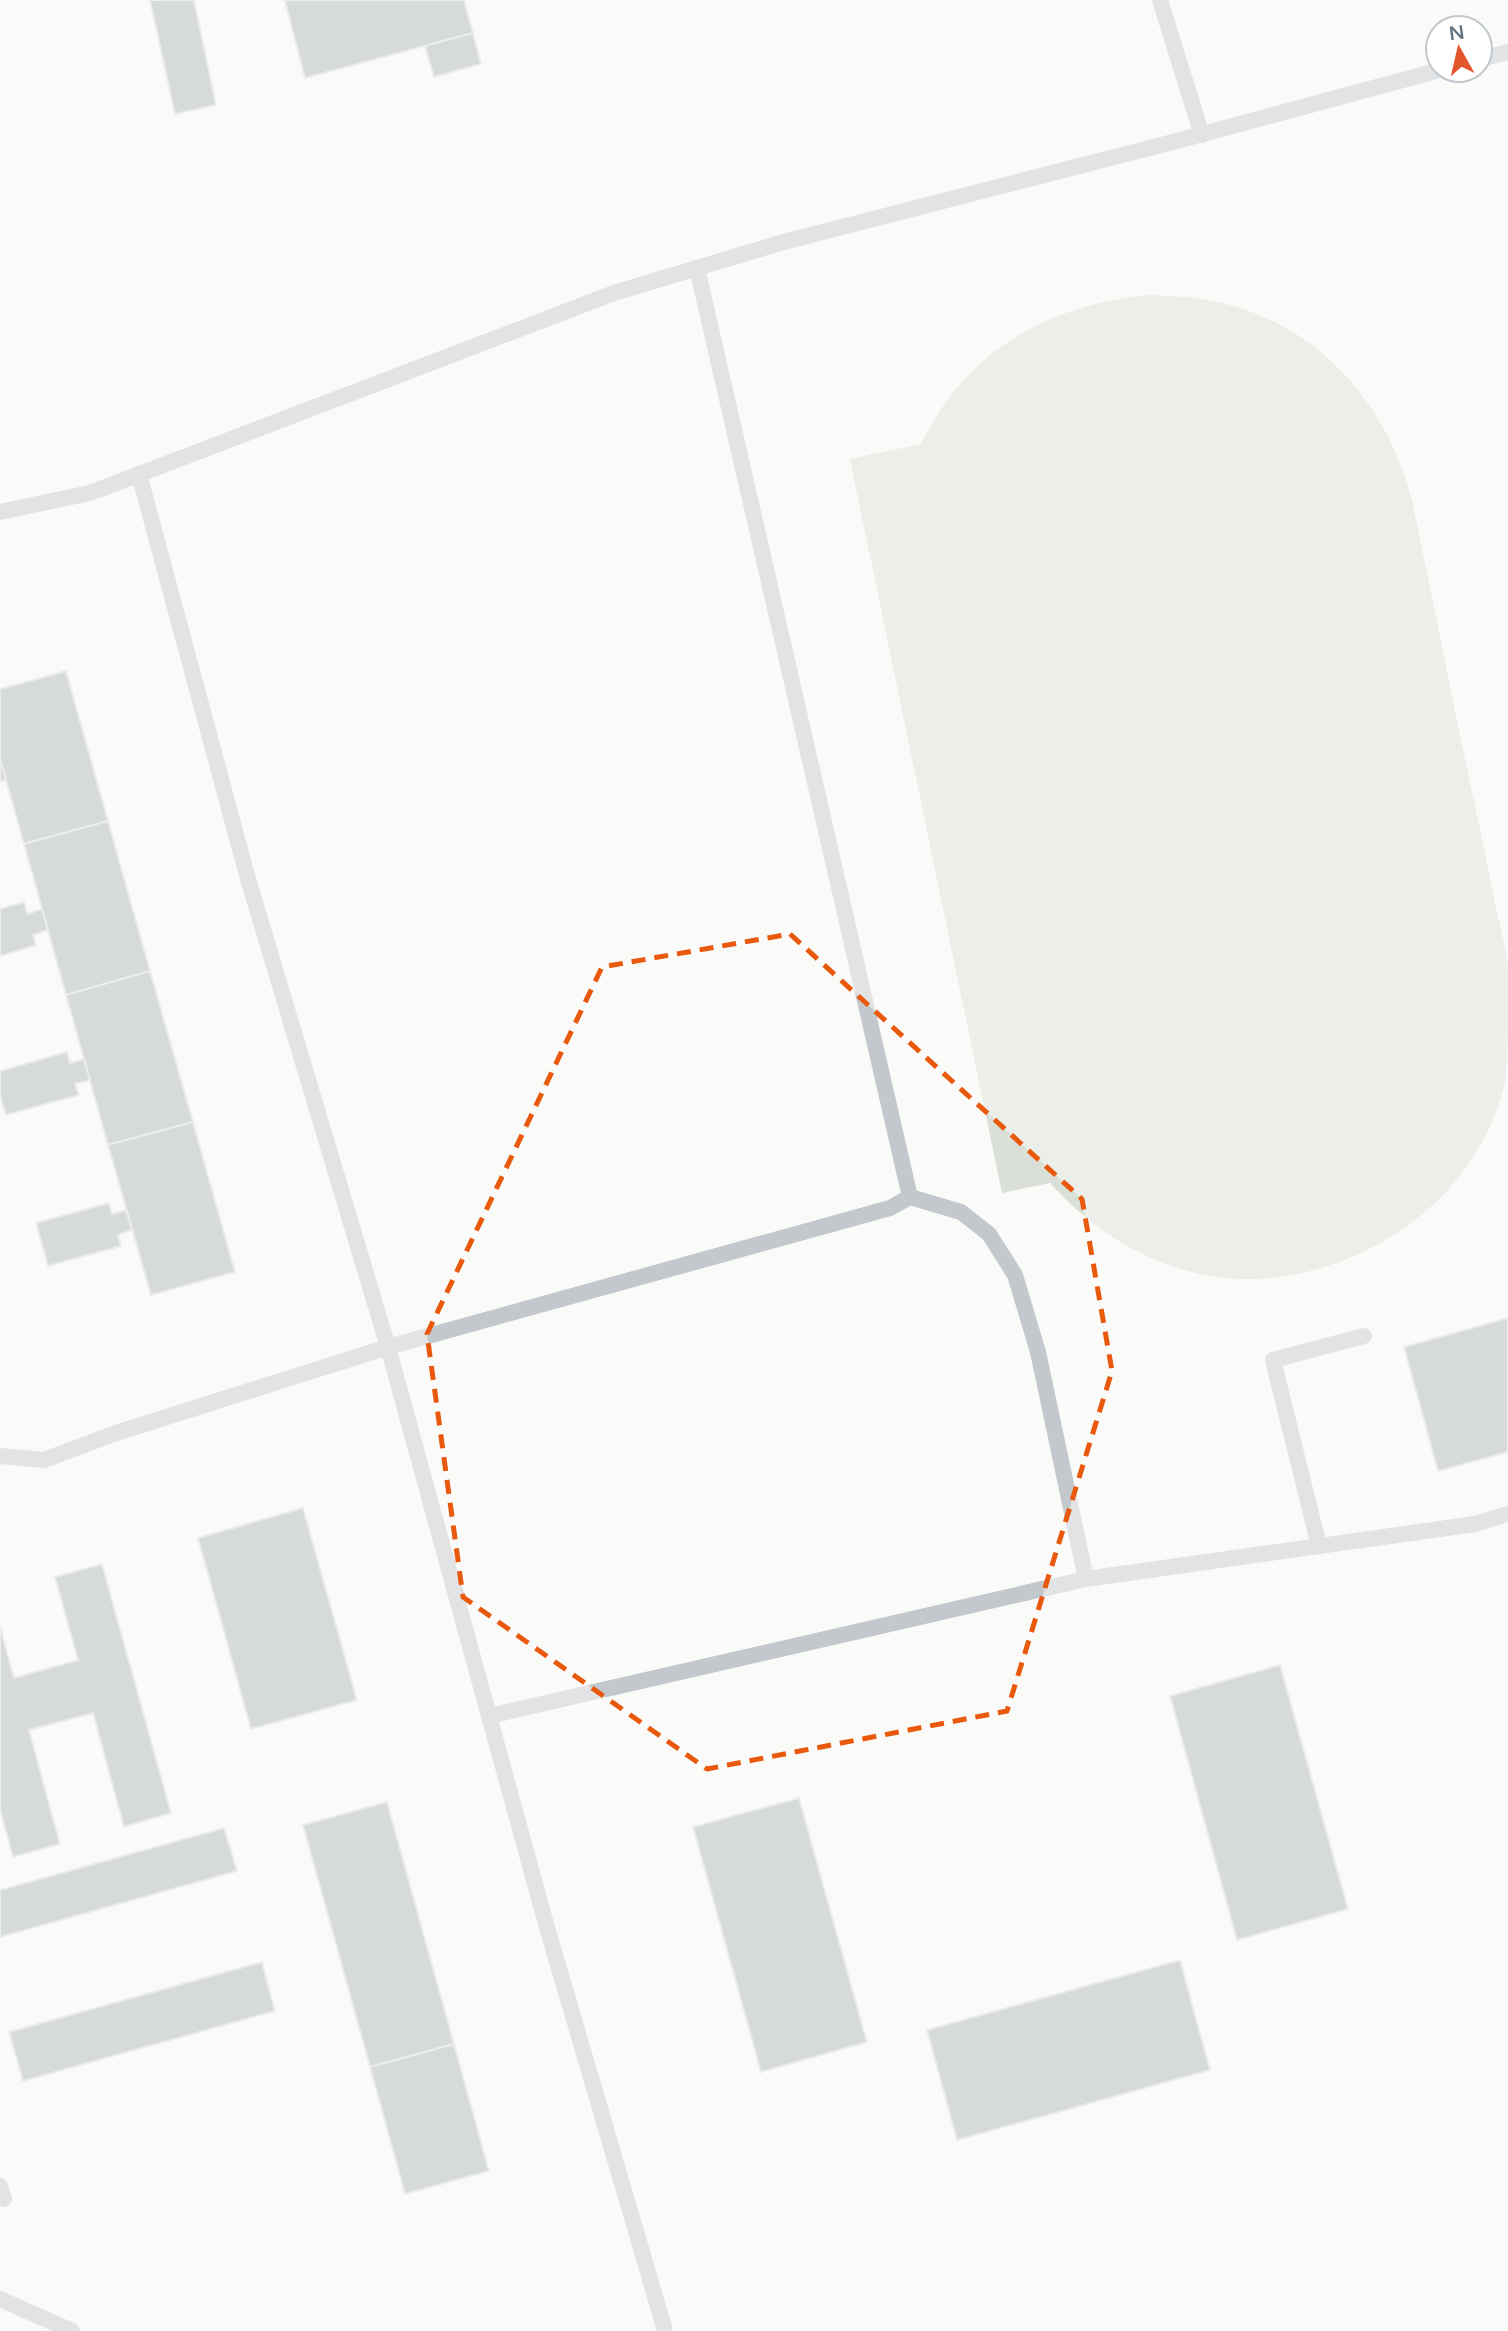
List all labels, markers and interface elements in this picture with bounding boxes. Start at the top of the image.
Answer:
north arrow [1424,14,1494,84]
text: N [1448,21,1466,45]

